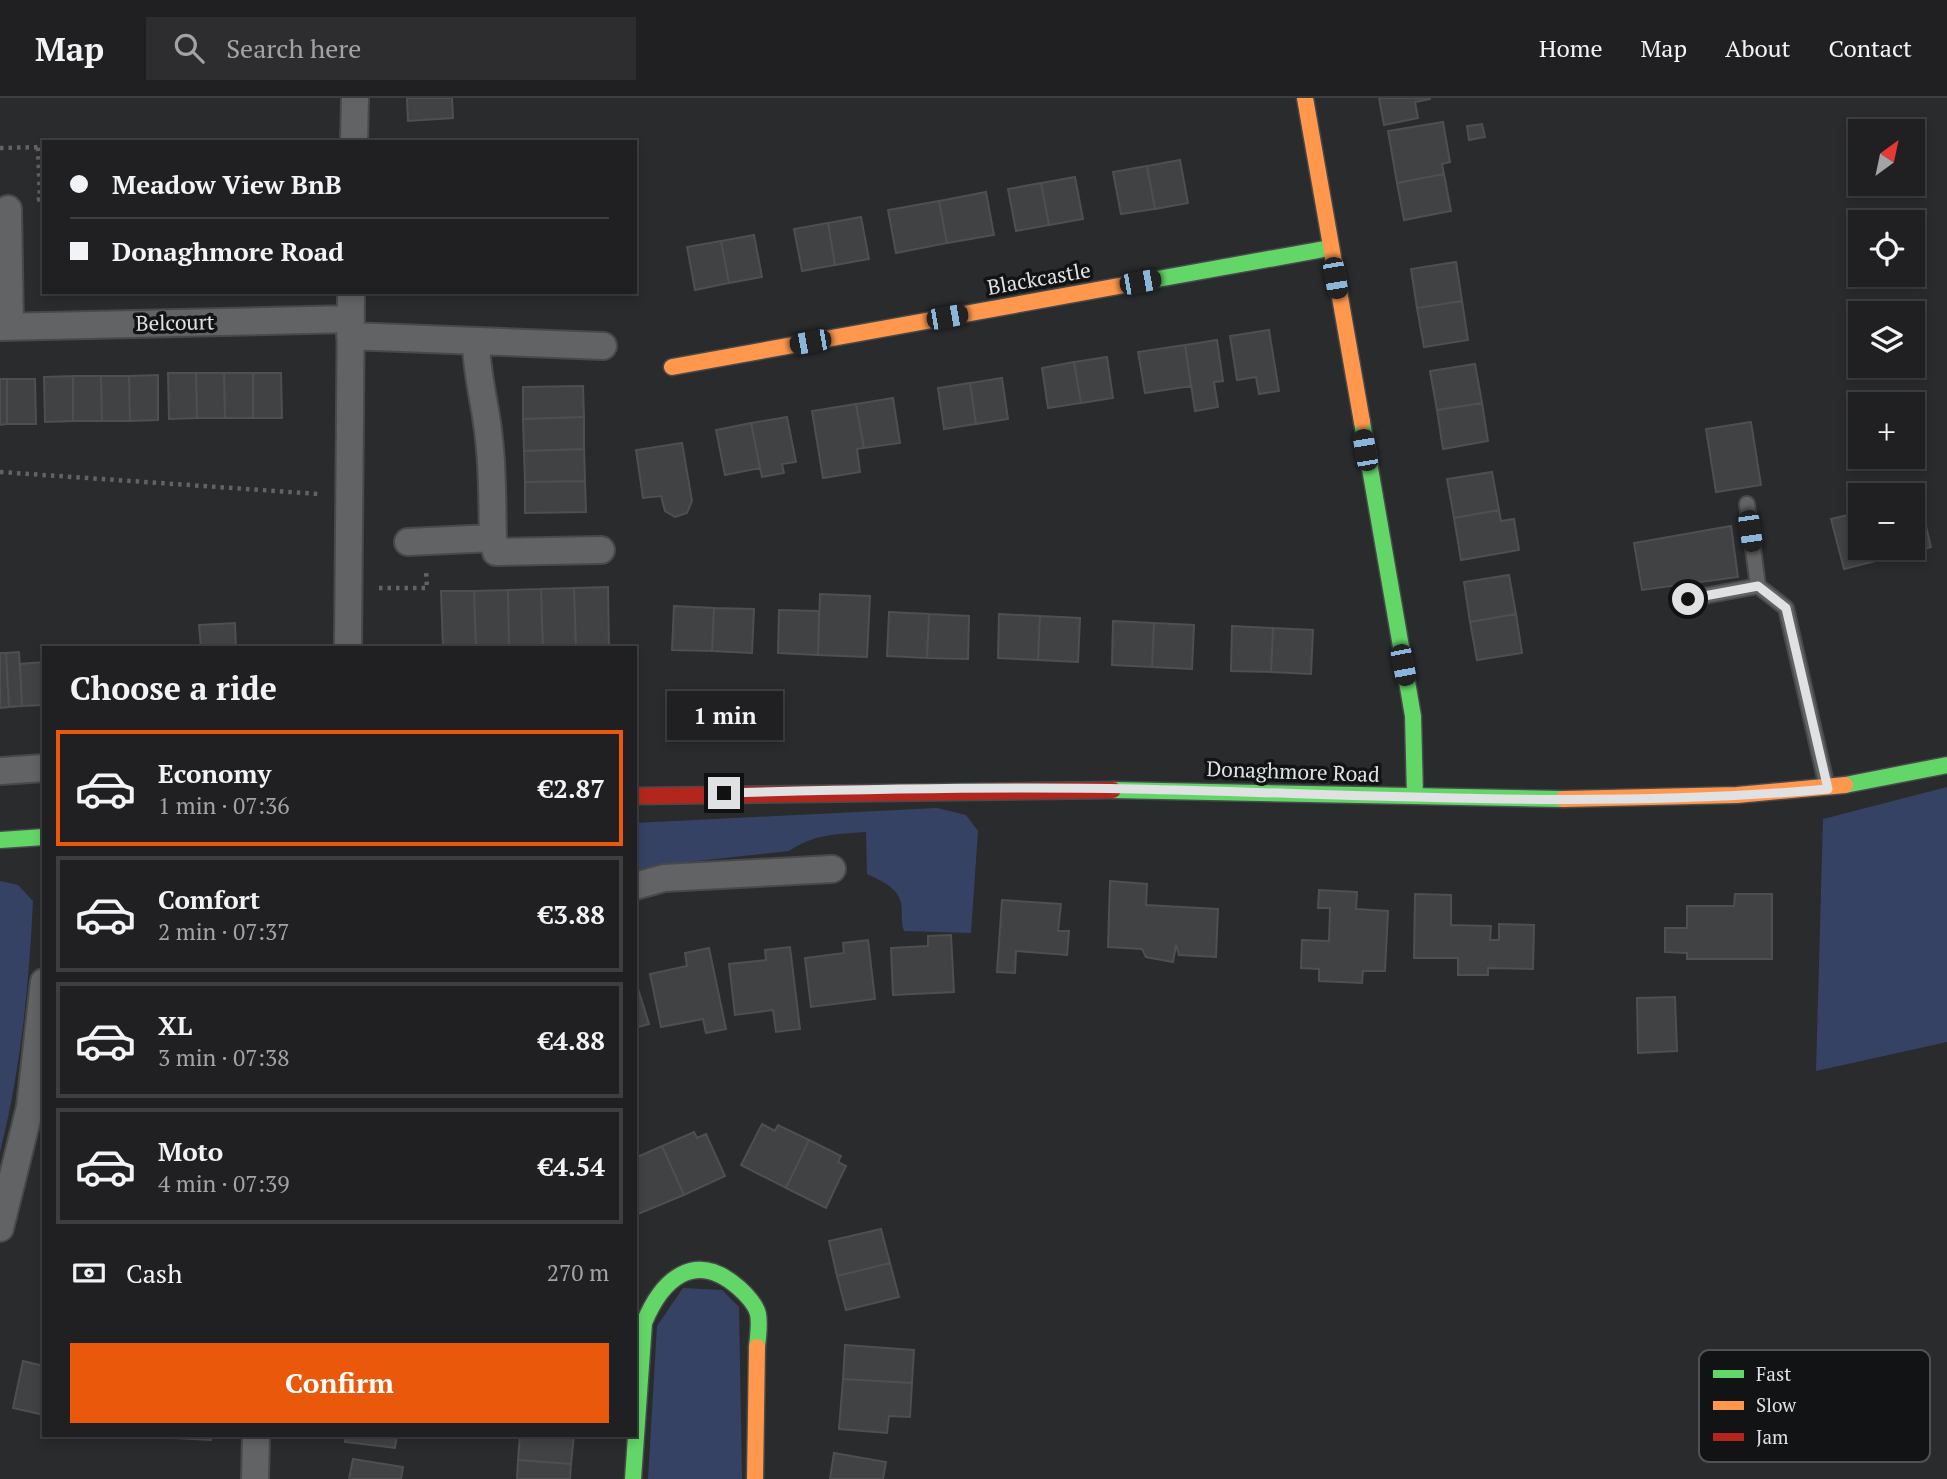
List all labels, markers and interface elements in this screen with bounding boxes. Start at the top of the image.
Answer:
search box [146,17,636,80]
text: Map [35,27,104,70]
icon: search [170,29,208,67]
text: Search here [226,31,361,65]
text: Home [1539,32,1603,64]
text: Map [1641,32,1687,64]
text: About [1725,32,1791,64]
text: Contact [1829,32,1912,64]
north arrow [1848,119,1925,196]
map controls [1848,119,1925,560]
text: Meadow View BnB [112,167,342,201]
button: locate [1848,210,1925,287]
text: Donaghmore Road [112,234,344,268]
street label: Blackcastle [985,255,1093,301]
car [1322,255,1349,301]
car [1118,268,1163,296]
button: layers [1848,301,1925,378]
car [925,303,970,331]
street label: Belcourt [135,307,215,337]
car [788,328,833,356]
button: + [1848,392,1925,469]
car [1352,427,1379,473]
button: − [1848,483,1925,560]
car [1737,509,1764,553]
route start [1672,583,1704,615]
car [1389,642,1418,688]
text: Choose a ride [70,667,277,709]
callout: 1 min [666,692,782,740]
text: 1 min [694,700,756,731]
street label: Donaghmore Road [1206,754,1380,788]
text: Economy [158,756,271,790]
icon: car [74,757,137,820]
text: €2.87 [539,771,605,805]
route end [708,777,740,809]
text: 1 min · 07:36 [158,790,290,821]
text: Comfort [158,882,260,916]
icon: car [74,883,137,946]
text: €3.88 [539,897,605,931]
text: 2 min · 07:37 [158,916,290,947]
text: XL [158,1008,192,1042]
icon: car [74,1009,137,1072]
text: €4.88 [539,1023,605,1057]
text: 3 min · 07:38 [158,1042,290,1073]
text: Moto [158,1134,223,1168]
icon: car [74,1135,137,1198]
text: €4.54 [539,1149,605,1183]
text: 4 min · 07:39 [158,1168,290,1199]
icon: cash [70,1254,108,1292]
text: Cash [126,1256,182,1290]
text: 270 m [547,1257,609,1288]
button: Confirm [70,1343,609,1423]
legend [1699,1350,1930,1462]
text: Fast [1756,1361,1791,1386]
text: Slow [1756,1392,1797,1417]
text: Jam [1756,1424,1789,1449]

